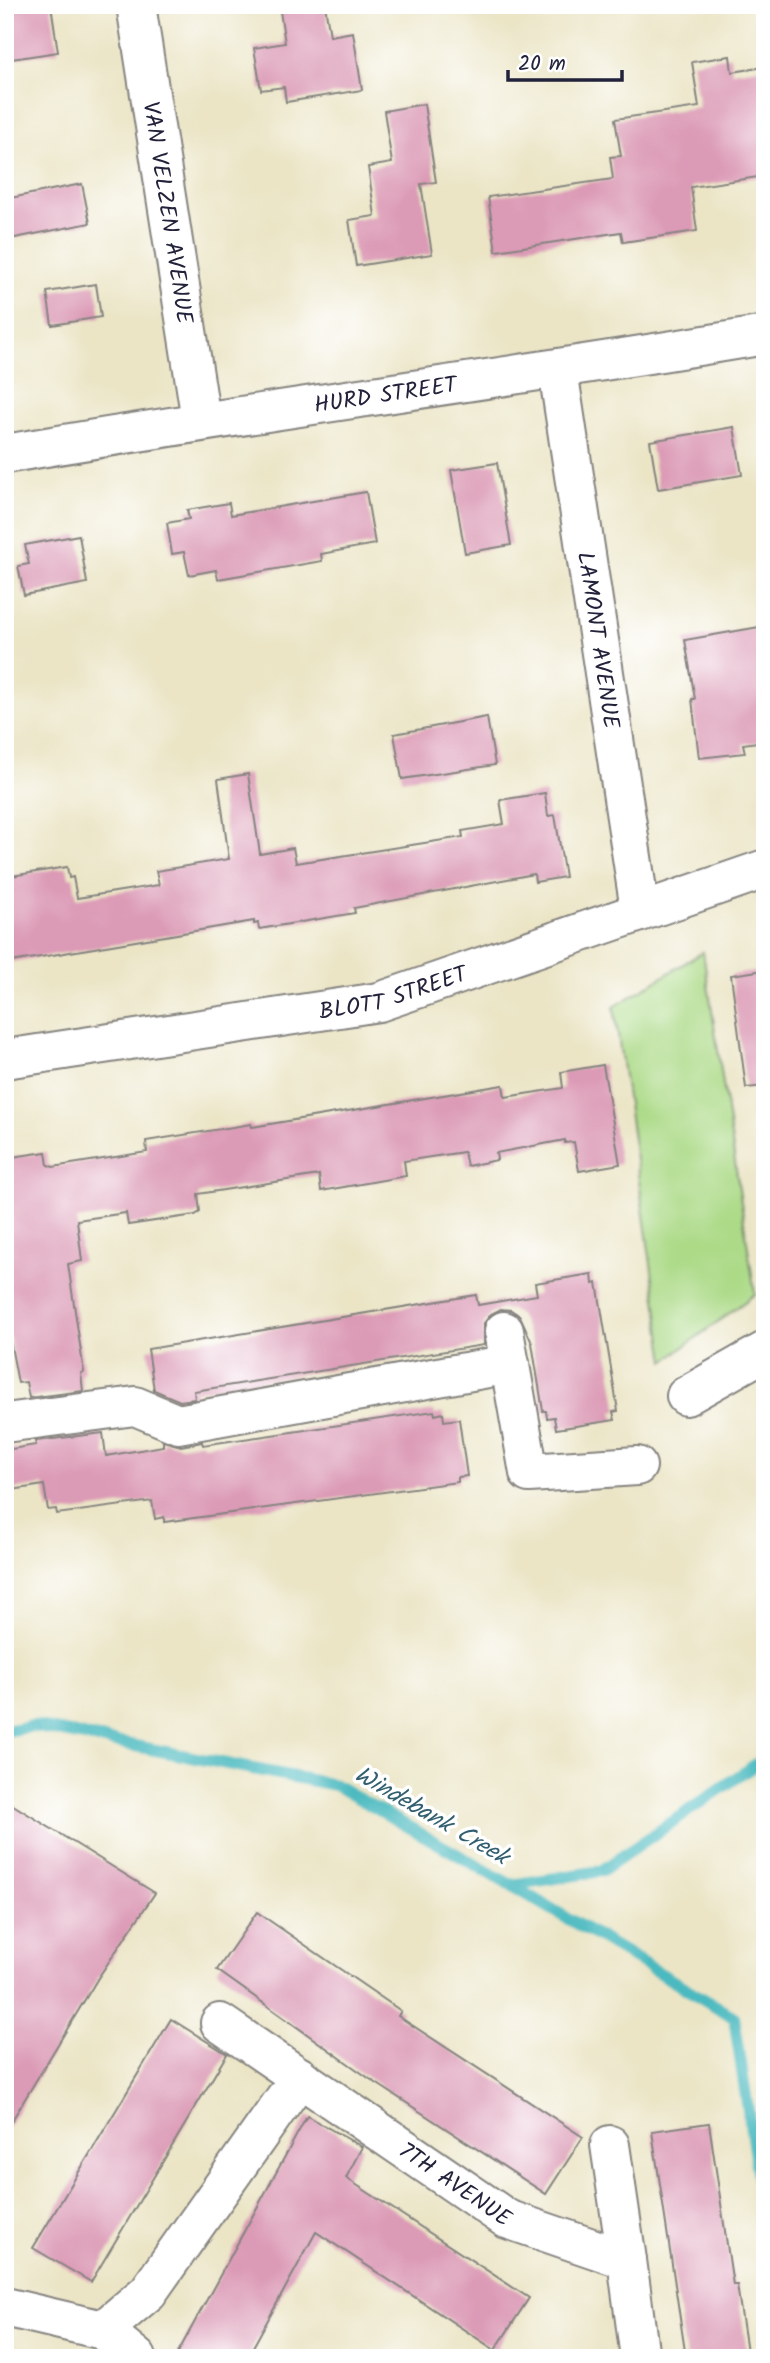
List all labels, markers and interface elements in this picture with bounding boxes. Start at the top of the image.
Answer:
scale bar [508,38,621,82]
text: 20 m [518,48,566,81]
street label: VAN VELZEN AVENUE [131,99,202,327]
street label: HURD STREET [312,367,461,424]
street label: LAMONT AVENUE [566,549,628,732]
street label: BLOTT STREET [317,956,474,1031]
water label: Windebank Creek [347,1756,519,1878]
street label: 7TH AVENUE [390,2134,519,2237]

